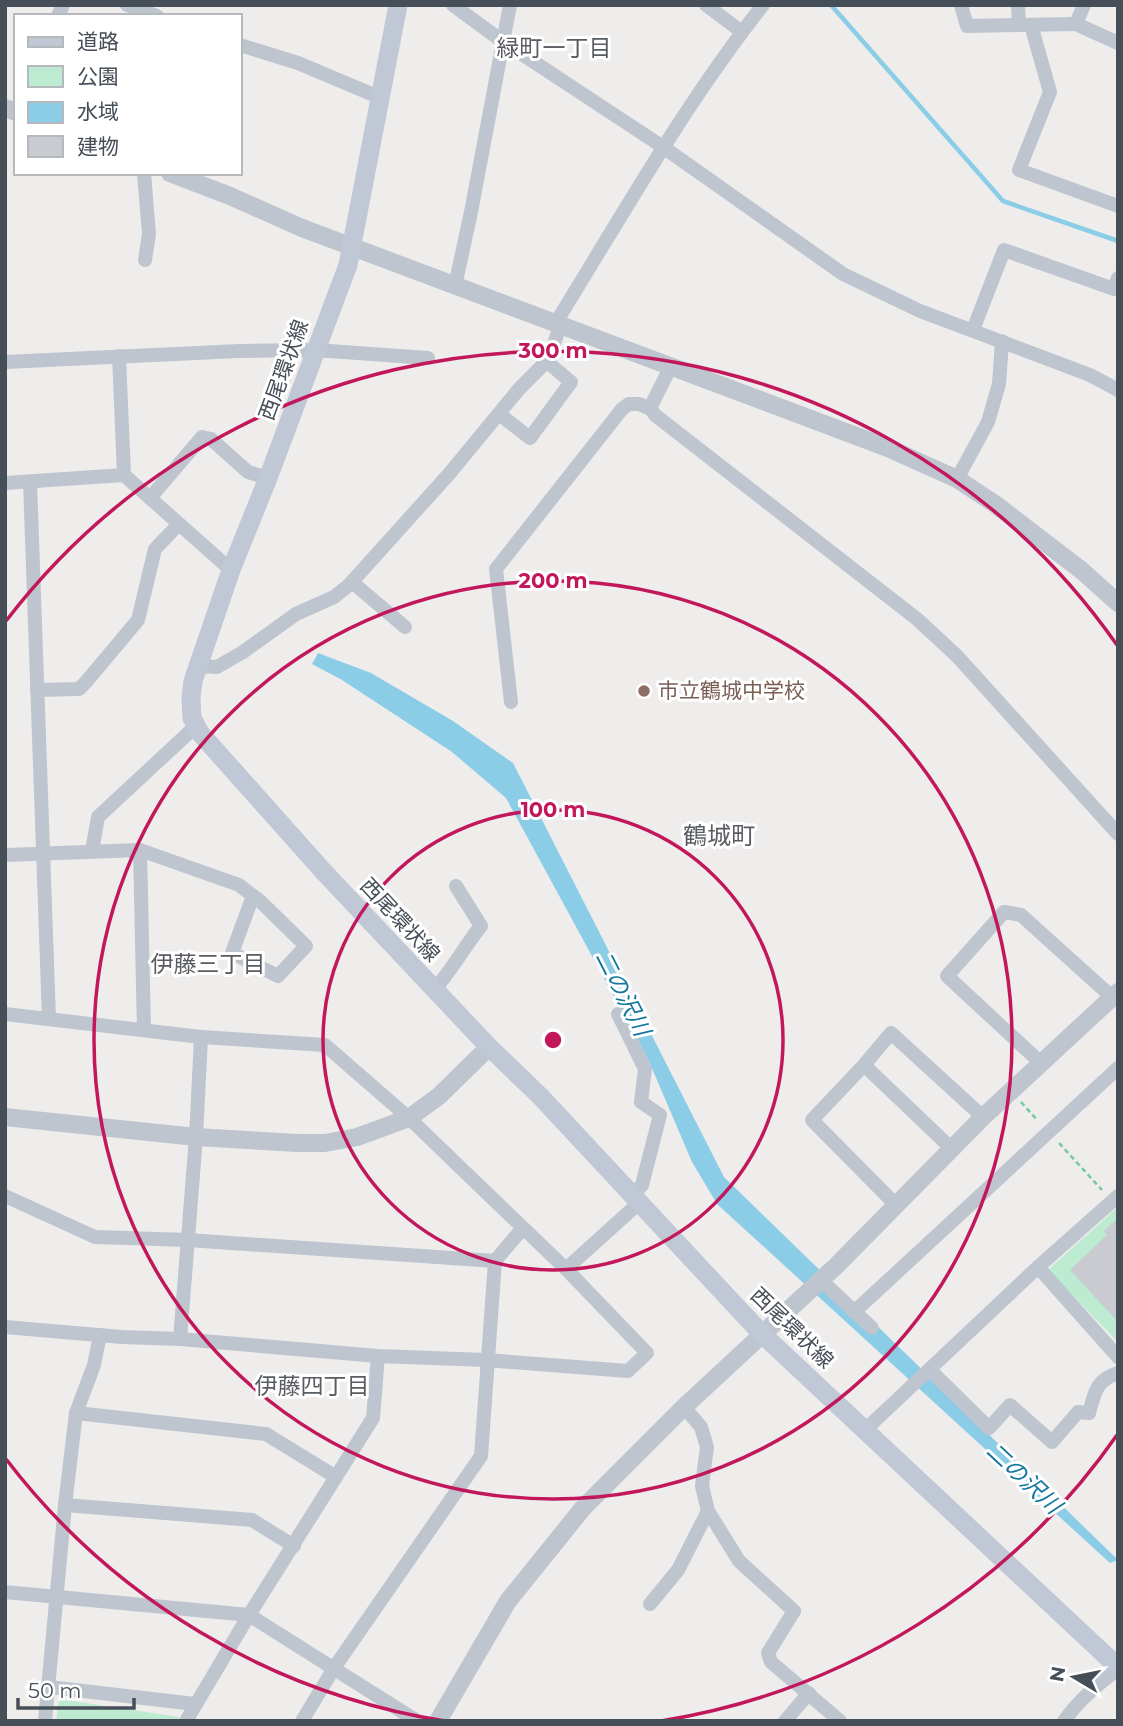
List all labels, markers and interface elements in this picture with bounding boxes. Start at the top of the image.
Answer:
legend [14,14,242,175]
text: 道路 [77,29,119,54]
district label: 緑町一丁目 [497,34,612,62]
text: 公園 [77,64,119,89]
text: 水域 [77,99,119,124]
text: 建物 [77,134,119,159]
street label: 西尾環状線 [254,316,313,423]
text: 300 m [518,338,587,363]
text: 200 m [519,568,587,593]
place label: 市立鶴城中学校 [658,678,805,703]
marker: 市立鶴城中学校 [636,683,652,699]
text: 100 m [521,797,585,822]
district label: 鶴城町 [683,821,755,850]
street label: 西尾環状線 [355,873,445,967]
water label: 二の沢川 [590,946,658,1043]
district label: 伊藤三丁目 [151,950,266,978]
centre of rings [541,1028,565,1052]
street label: 西尾環状線 [746,1282,839,1373]
district label: 伊藤四丁目 [255,1372,370,1400]
water label: 二の沢川 [981,1436,1069,1522]
north arrow [1039,1642,1109,1712]
text: N [1045,1665,1070,1684]
scale bar [18,1666,133,1710]
text: 50 m [28,1678,82,1703]

